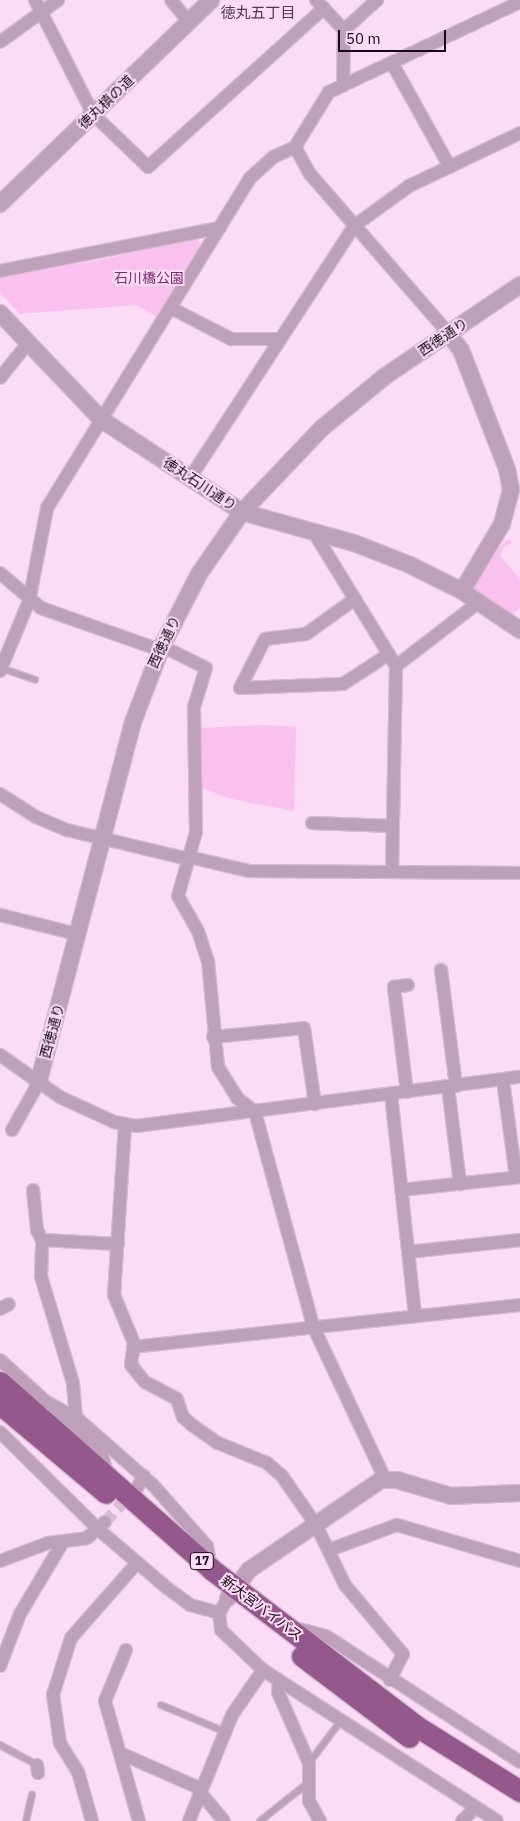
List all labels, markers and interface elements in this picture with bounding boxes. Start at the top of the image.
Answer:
district label: 徳丸五丁目 [221,4,295,22]
scale bar [340,20,448,52]
text: 50 m [346,29,381,48]
street label: 徳丸槙の道 [75,72,137,132]
park label: 石川橋公園 [114,270,184,286]
street label: 西徳通り [415,314,471,360]
street label: 徳丸石川通り [160,454,240,514]
street label: 西徳通り [145,613,183,671]
street label: 西徳通り [37,1002,67,1060]
road number: 17 [190,1552,214,1570]
street label: 新大宮バイパス [218,1572,306,1644]

